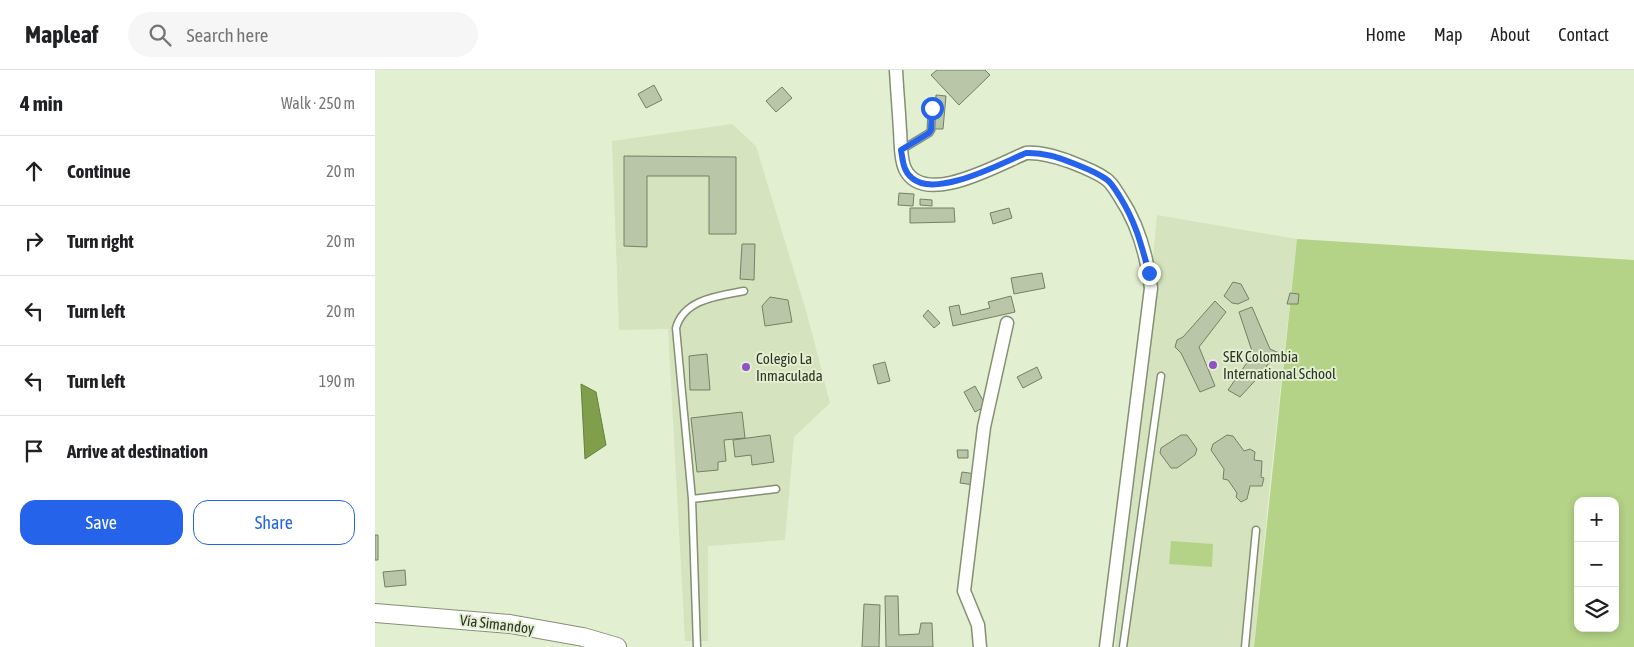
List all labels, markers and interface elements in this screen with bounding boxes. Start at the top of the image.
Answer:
search box [128,12,478,57]
text: Mapleaf [25,21,98,48]
icon: search [146,21,174,49]
text: Search here [186,24,268,46]
text: Home [1366,24,1406,45]
text: Map [1434,24,1463,45]
text: About [1491,24,1530,45]
text: Contact [1558,24,1609,45]
text: 4 min [20,91,63,115]
text: Walk · 250 m [281,94,355,112]
route start [921,97,944,120]
icon: ahead [20,157,48,185]
text: Continue [67,160,131,182]
text: 20 m [326,162,355,180]
icon: right [20,227,48,255]
text: Turn right [67,230,134,252]
text: 20 m [326,232,355,250]
route end [1138,262,1161,285]
icon: left [20,297,48,325]
text: Turn left [67,300,125,322]
text: 20 m [326,302,355,320]
place label: SEK Colombia International School [1223,348,1336,382]
place label: Colegio La Inmaculada [756,350,823,384]
marker: SEK Colombia International School [1207,359,1219,371]
marker: Colegio La Inmaculada [740,361,752,373]
icon: left [20,367,48,395]
text: Turn left [67,370,125,392]
text: 190 m [319,372,355,390]
icon: arrive [20,437,48,465]
text: Arrive at destination [67,440,208,462]
map controls [1574,497,1619,632]
button: + [1574,497,1619,542]
button: Save [20,500,183,545]
button: Share [193,500,355,545]
button: − [1574,542,1619,587]
button: layers [1574,587,1619,632]
street label: Vía Simandoy [459,611,535,637]

